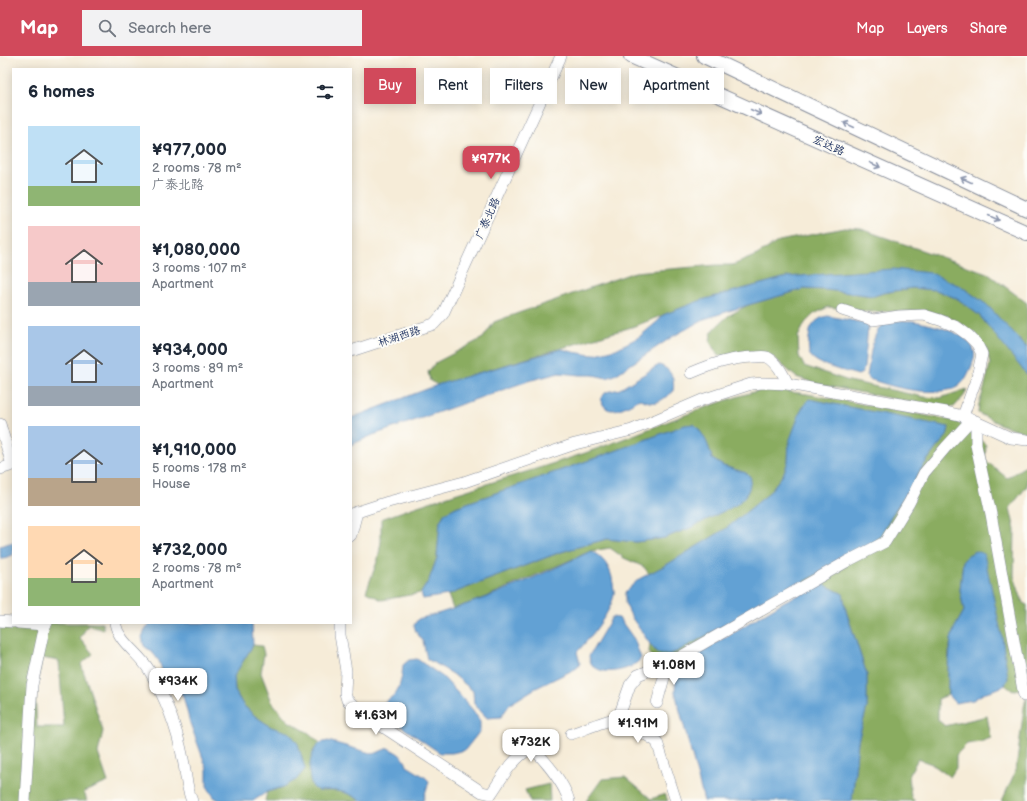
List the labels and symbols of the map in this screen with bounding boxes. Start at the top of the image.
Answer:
one-way arrow [750,109,762,116]
one-way arrow [843,121,855,128]
street label: 宏达路 [811,133,847,158]
pin: ¥977K [463,146,519,180]
one-way arrow [869,162,881,169]
one-way arrow [961,176,973,183]
street label: 广泰北路 [473,195,502,241]
one-way arrow [987,215,999,222]
street label: 林湖西路 [376,323,422,349]
pin: ¥1.08M [641,652,707,686]
pin: ¥934K [150,668,206,702]
pin: ¥1.63M [343,702,409,736]
pin: ¥1.91M [605,710,671,744]
pin: ¥732K [503,729,559,763]

